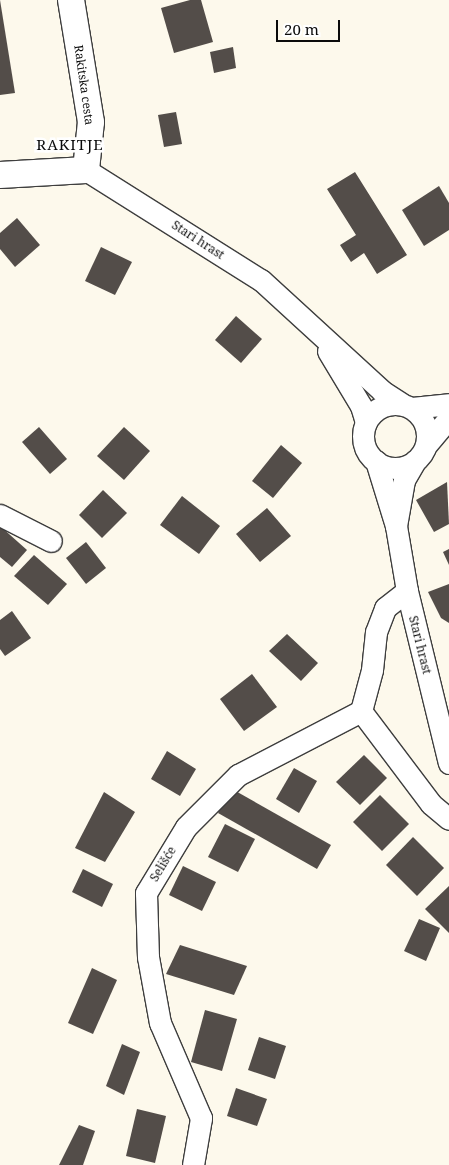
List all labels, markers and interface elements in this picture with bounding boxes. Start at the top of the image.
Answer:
scale bar [279,10,343,42]
text: 20 m [284,19,319,39]
street label: Rakitska cesta [71,44,97,126]
district label: RAKITJE [35,136,105,154]
street label: Stari hrast [169,218,227,262]
street label: Stari hrast [406,614,434,676]
street label: Selišće [147,844,179,884]

